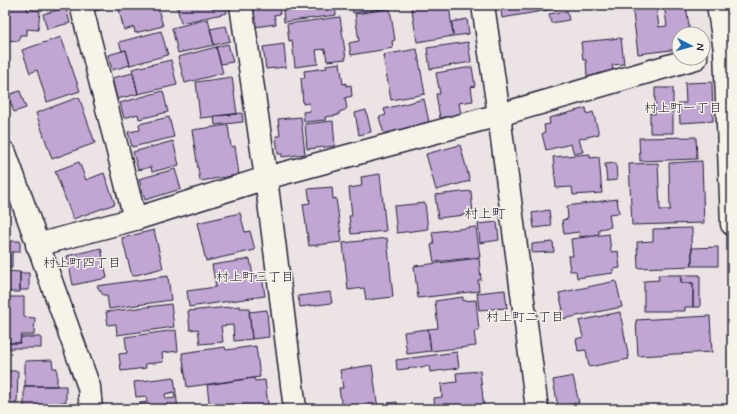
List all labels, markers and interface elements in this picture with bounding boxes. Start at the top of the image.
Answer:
north arrow [671,26,711,66]
text: N [693,43,707,51]
district label: 村上町一丁目 [644,100,722,117]
district label: 村上町 [464,205,506,223]
district label: 村上町四丁目 [43,255,121,272]
district label: 村上町三丁目 [216,269,294,286]
district label: 村上町二丁目 [486,309,564,326]

